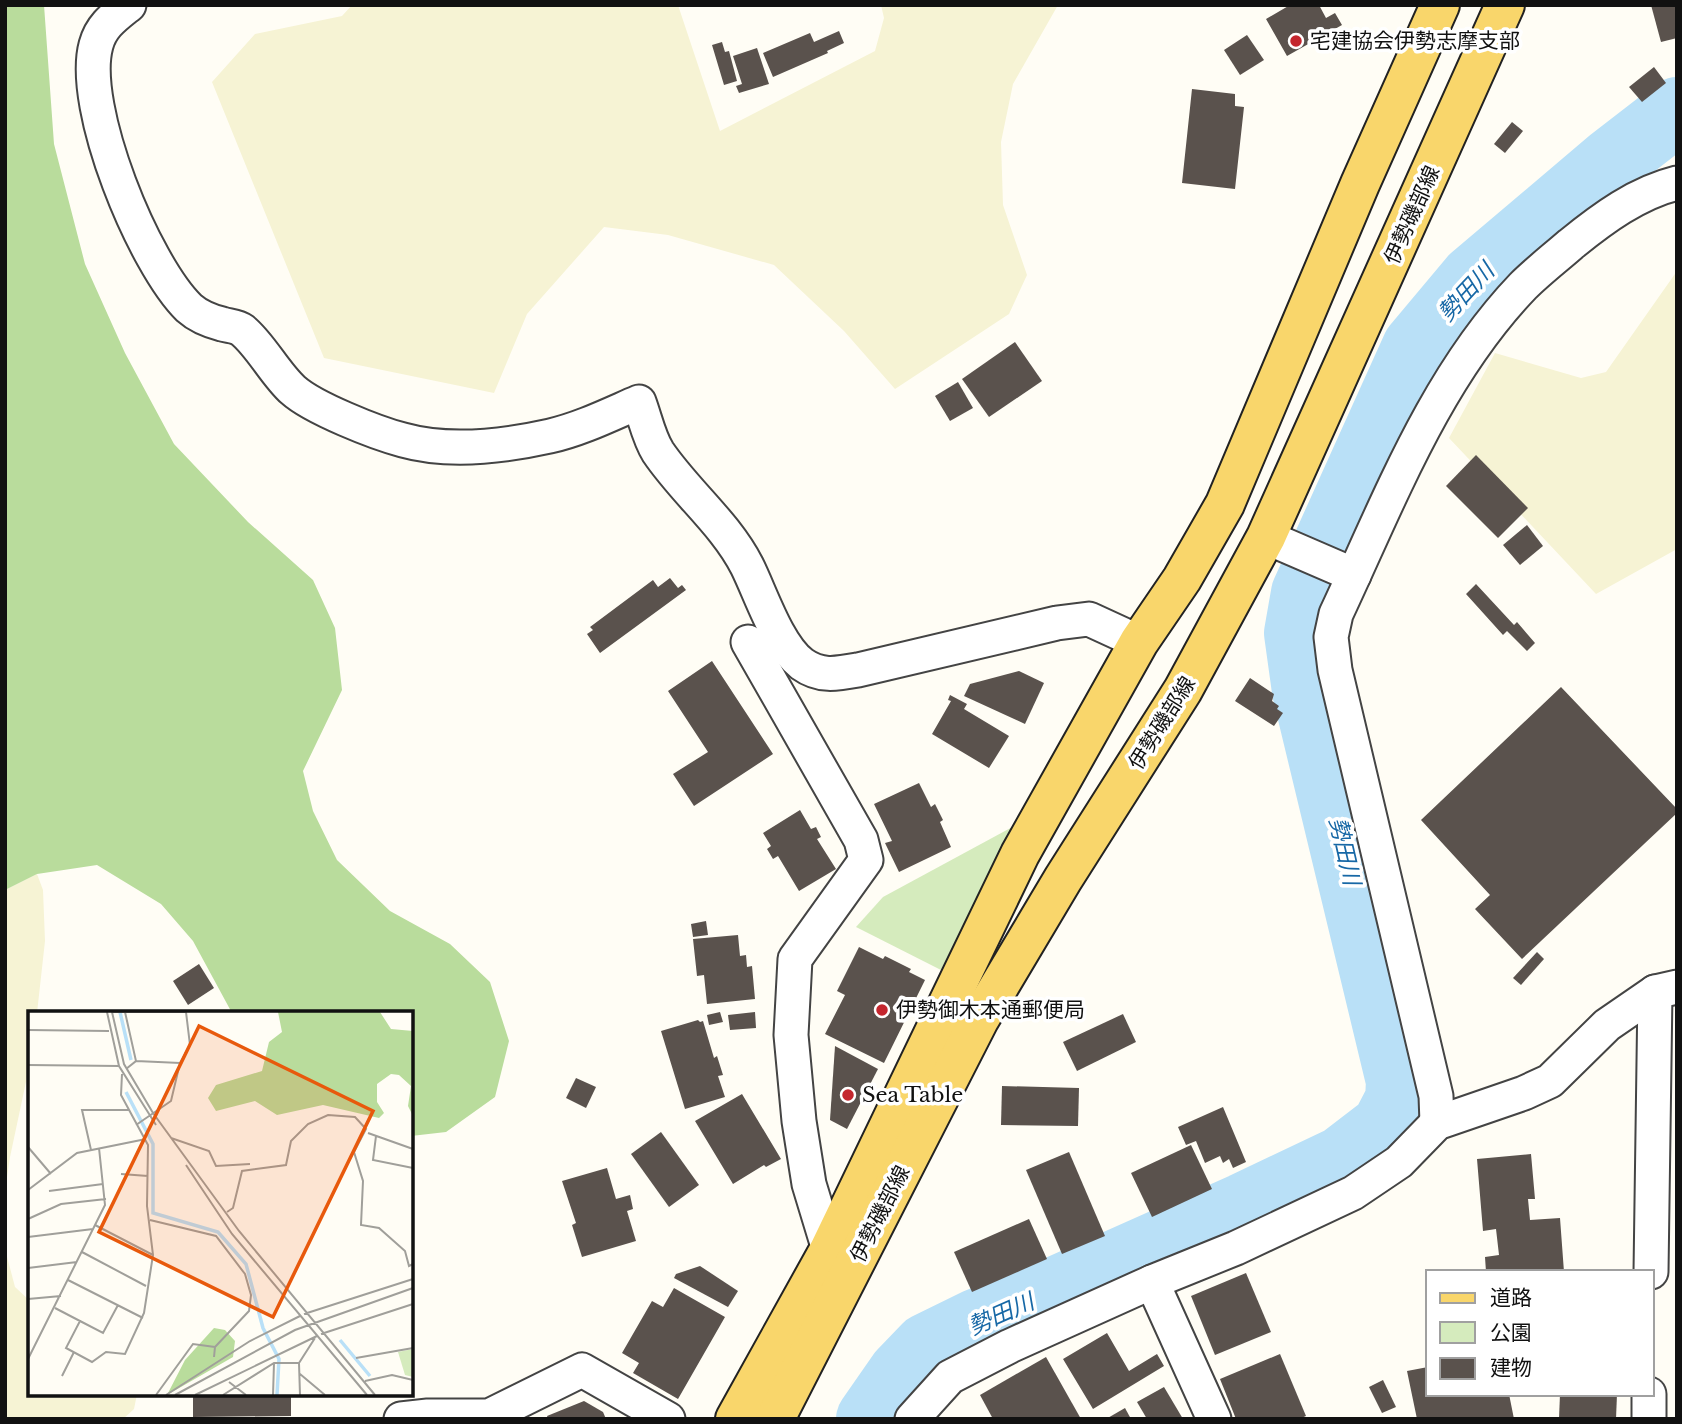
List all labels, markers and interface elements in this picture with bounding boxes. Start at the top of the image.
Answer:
place label: 宅建協会伊勢志摩支部 [1310,28,1520,54]
marker: 宅建協会伊勢志摩支部 [1288,33,1304,49]
street label: 伊勢磯部線 [1379,162,1445,268]
water label: 勢田川 [1432,255,1502,327]
street label: 伊勢磯部線 [1123,672,1201,774]
water label: 勢田川 [1324,814,1367,891]
place label: 伊勢御木本通郵便局 [896,997,1085,1023]
marker: 伊勢御木本通郵便局 [874,1002,890,1018]
inset map [28,1011,413,1396]
place label: Sea Table [862,1082,963,1108]
marker: Sea Table [840,1087,856,1103]
street label: 伊勢磯部線 [845,1161,915,1267]
legend [1426,1270,1654,1396]
text: 道路 [1490,1285,1532,1311]
water label: 勢田川 [964,1286,1041,1341]
text: 公園 [1490,1320,1532,1346]
text: 建物 [1490,1355,1532,1381]

